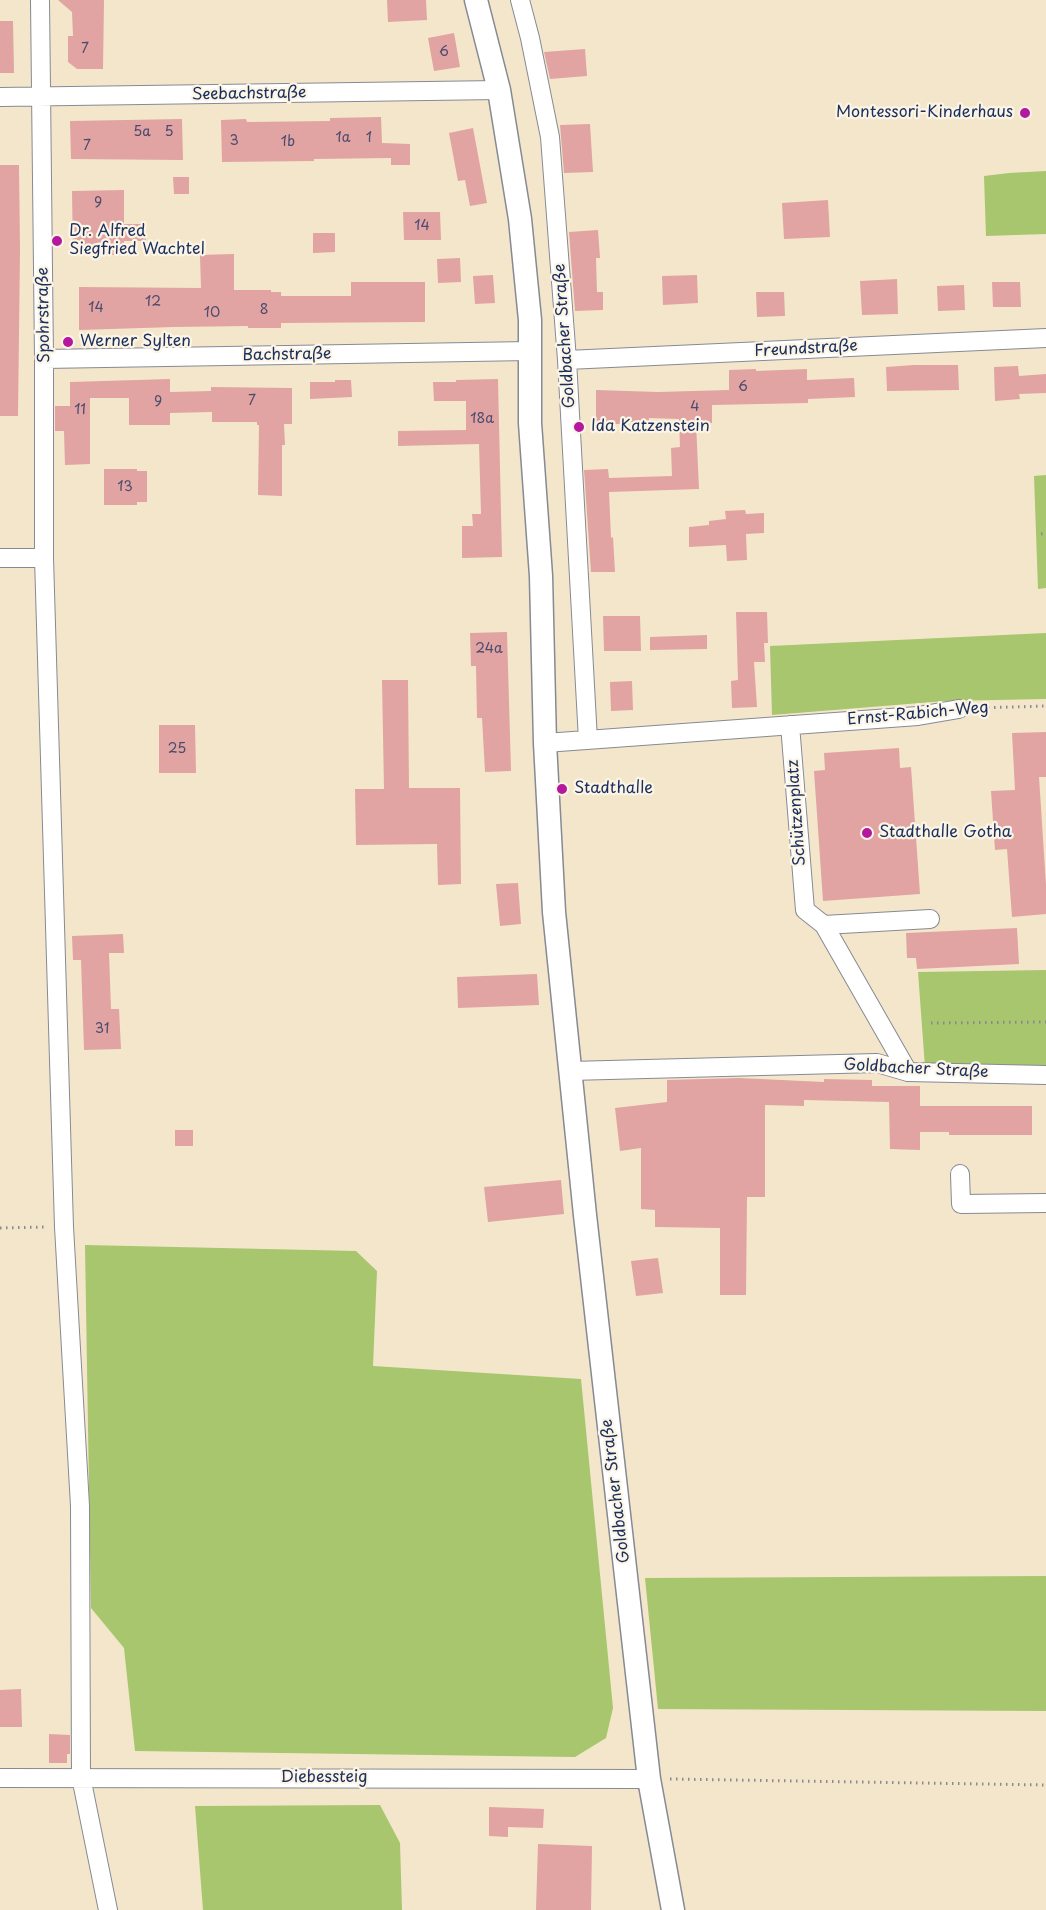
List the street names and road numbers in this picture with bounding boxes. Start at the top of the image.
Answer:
street label: Seebachstraße [191,83,307,105]
street label: Goldbacher Straße [550,263,580,409]
street label: Spohrstraße [34,267,54,363]
street label: Freundstraße [754,337,858,361]
street label: Bachstraße [242,345,332,365]
street label: Ernst-Rabich-Weg [847,698,989,730]
street label: Schützenplatz [784,759,810,867]
street label: Goldbacher Straße [843,1056,989,1082]
street label: Goldbacher Straße [598,1418,634,1564]
street label: Diebessteig [280,1768,368,1788]

